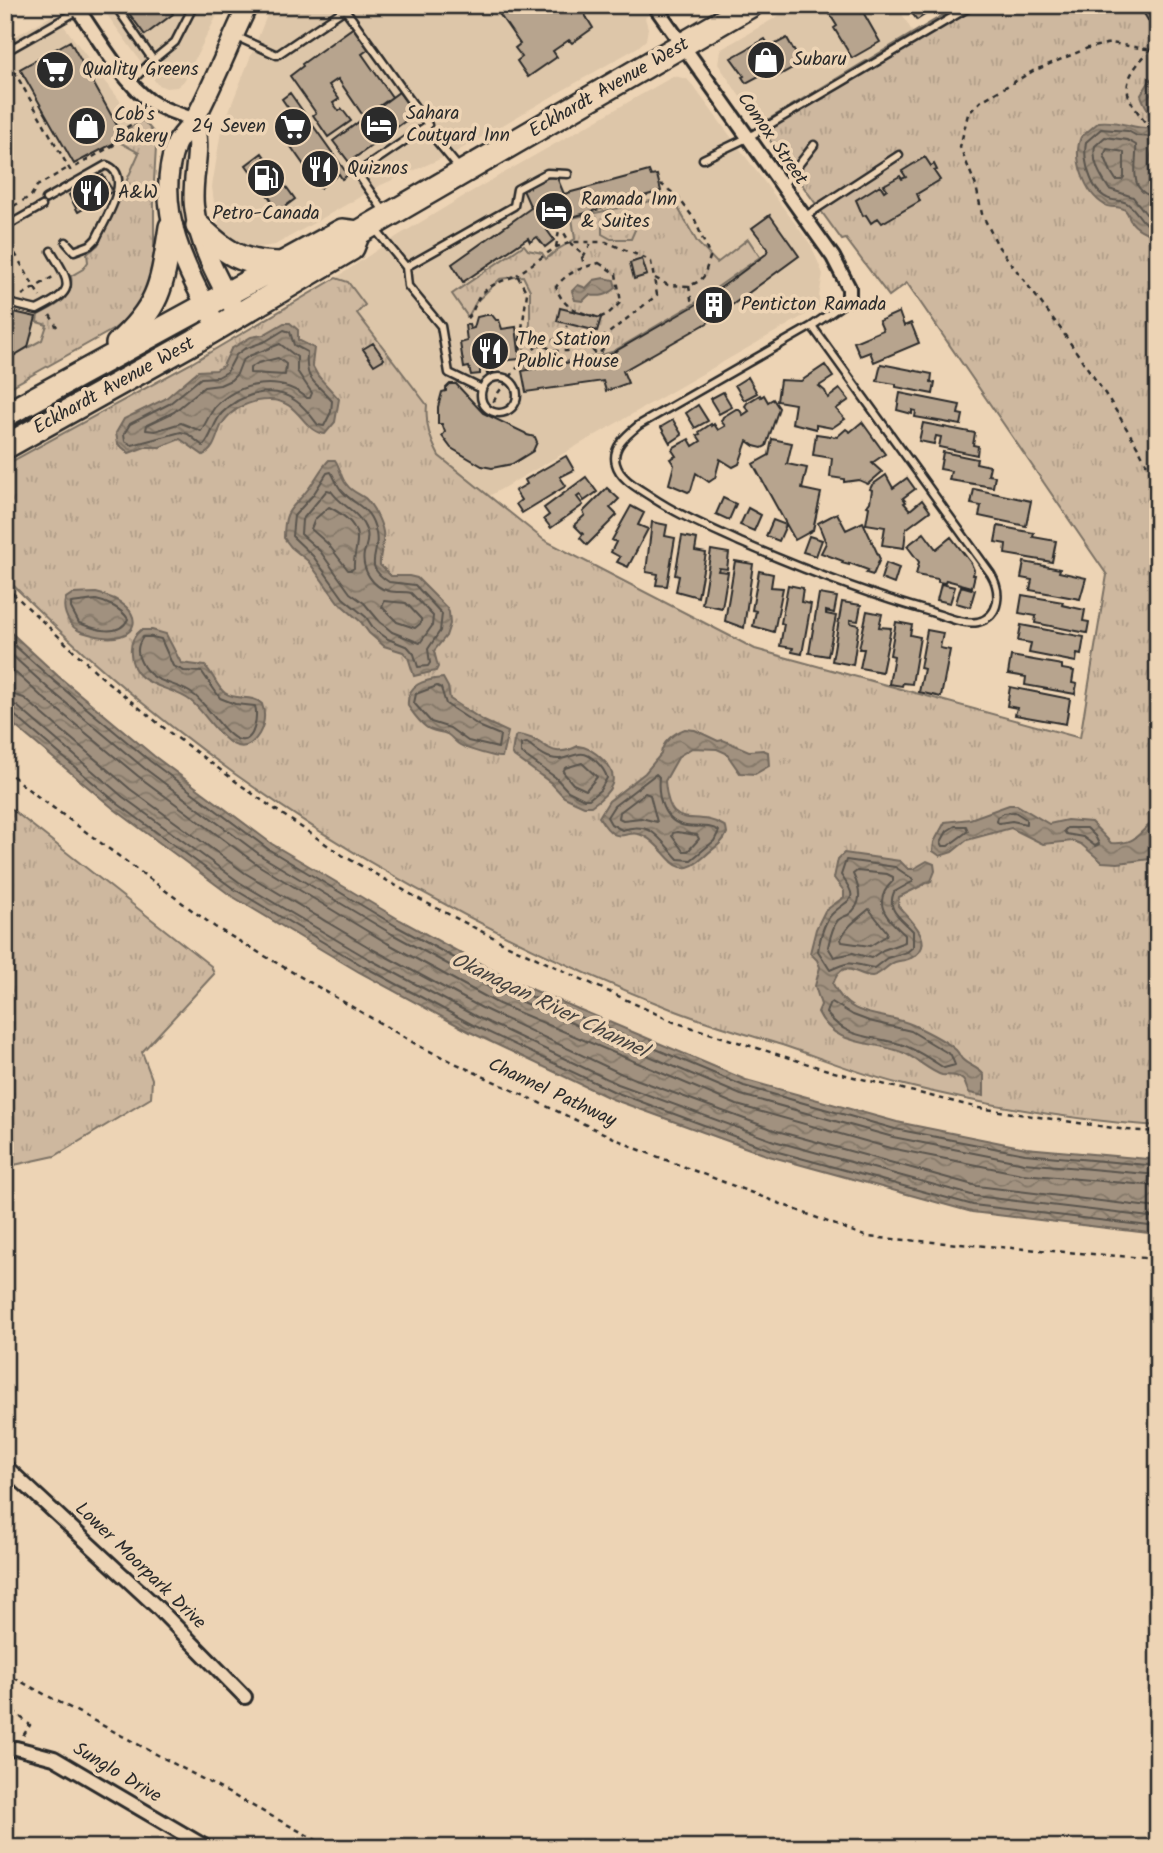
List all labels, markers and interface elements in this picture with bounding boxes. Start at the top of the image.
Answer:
street label: Eckhardt Avenue West [523,30,695,146]
shop icon: Subaru [745,39,787,81]
place label: Subaru [793,45,847,75]
supermarket icon: Quality Greens [34,49,76,91]
place label: Quality Greens [82,55,199,85]
street label: Comox Street [729,86,816,192]
place label: Sahara Coutyard Inn [406,99,510,151]
place label: Cob's Bakery [114,100,169,152]
hotel icon: Sahara Coutyard Inn [358,104,400,146]
shop icon: Cob's Bakery [66,105,108,147]
supermarket icon: 24 Seven [272,106,314,148]
place label: 24 Seven [192,112,266,142]
restaurant icon: Quiznos [299,148,341,190]
place label: Quiznos [347,154,408,184]
fuel station icon: Petro-Canada [245,157,287,199]
restaurant icon: A&W [70,172,112,214]
place label: A&W [118,178,158,208]
place label: Ramada Inn & Suites [581,185,677,237]
hotel icon: Ramada Inn & Suites [533,190,575,232]
place label: Petro-Canada [212,199,320,229]
building icon: Penticton Ramada [693,284,735,326]
place label: Penticton Ramada [741,290,886,320]
place label: The Station Public House [517,325,619,377]
street label: Eckhardt Avenue West [28,329,201,443]
restaurant icon: The Station Public House [469,330,511,372]
water label: Okanagan River Channel [445,944,656,1070]
street label: Channel Pathway [483,1050,622,1136]
street label: Lower Moorpark Drive [67,1495,213,1637]
street label: Sunglo Drive [67,1735,167,1812]

